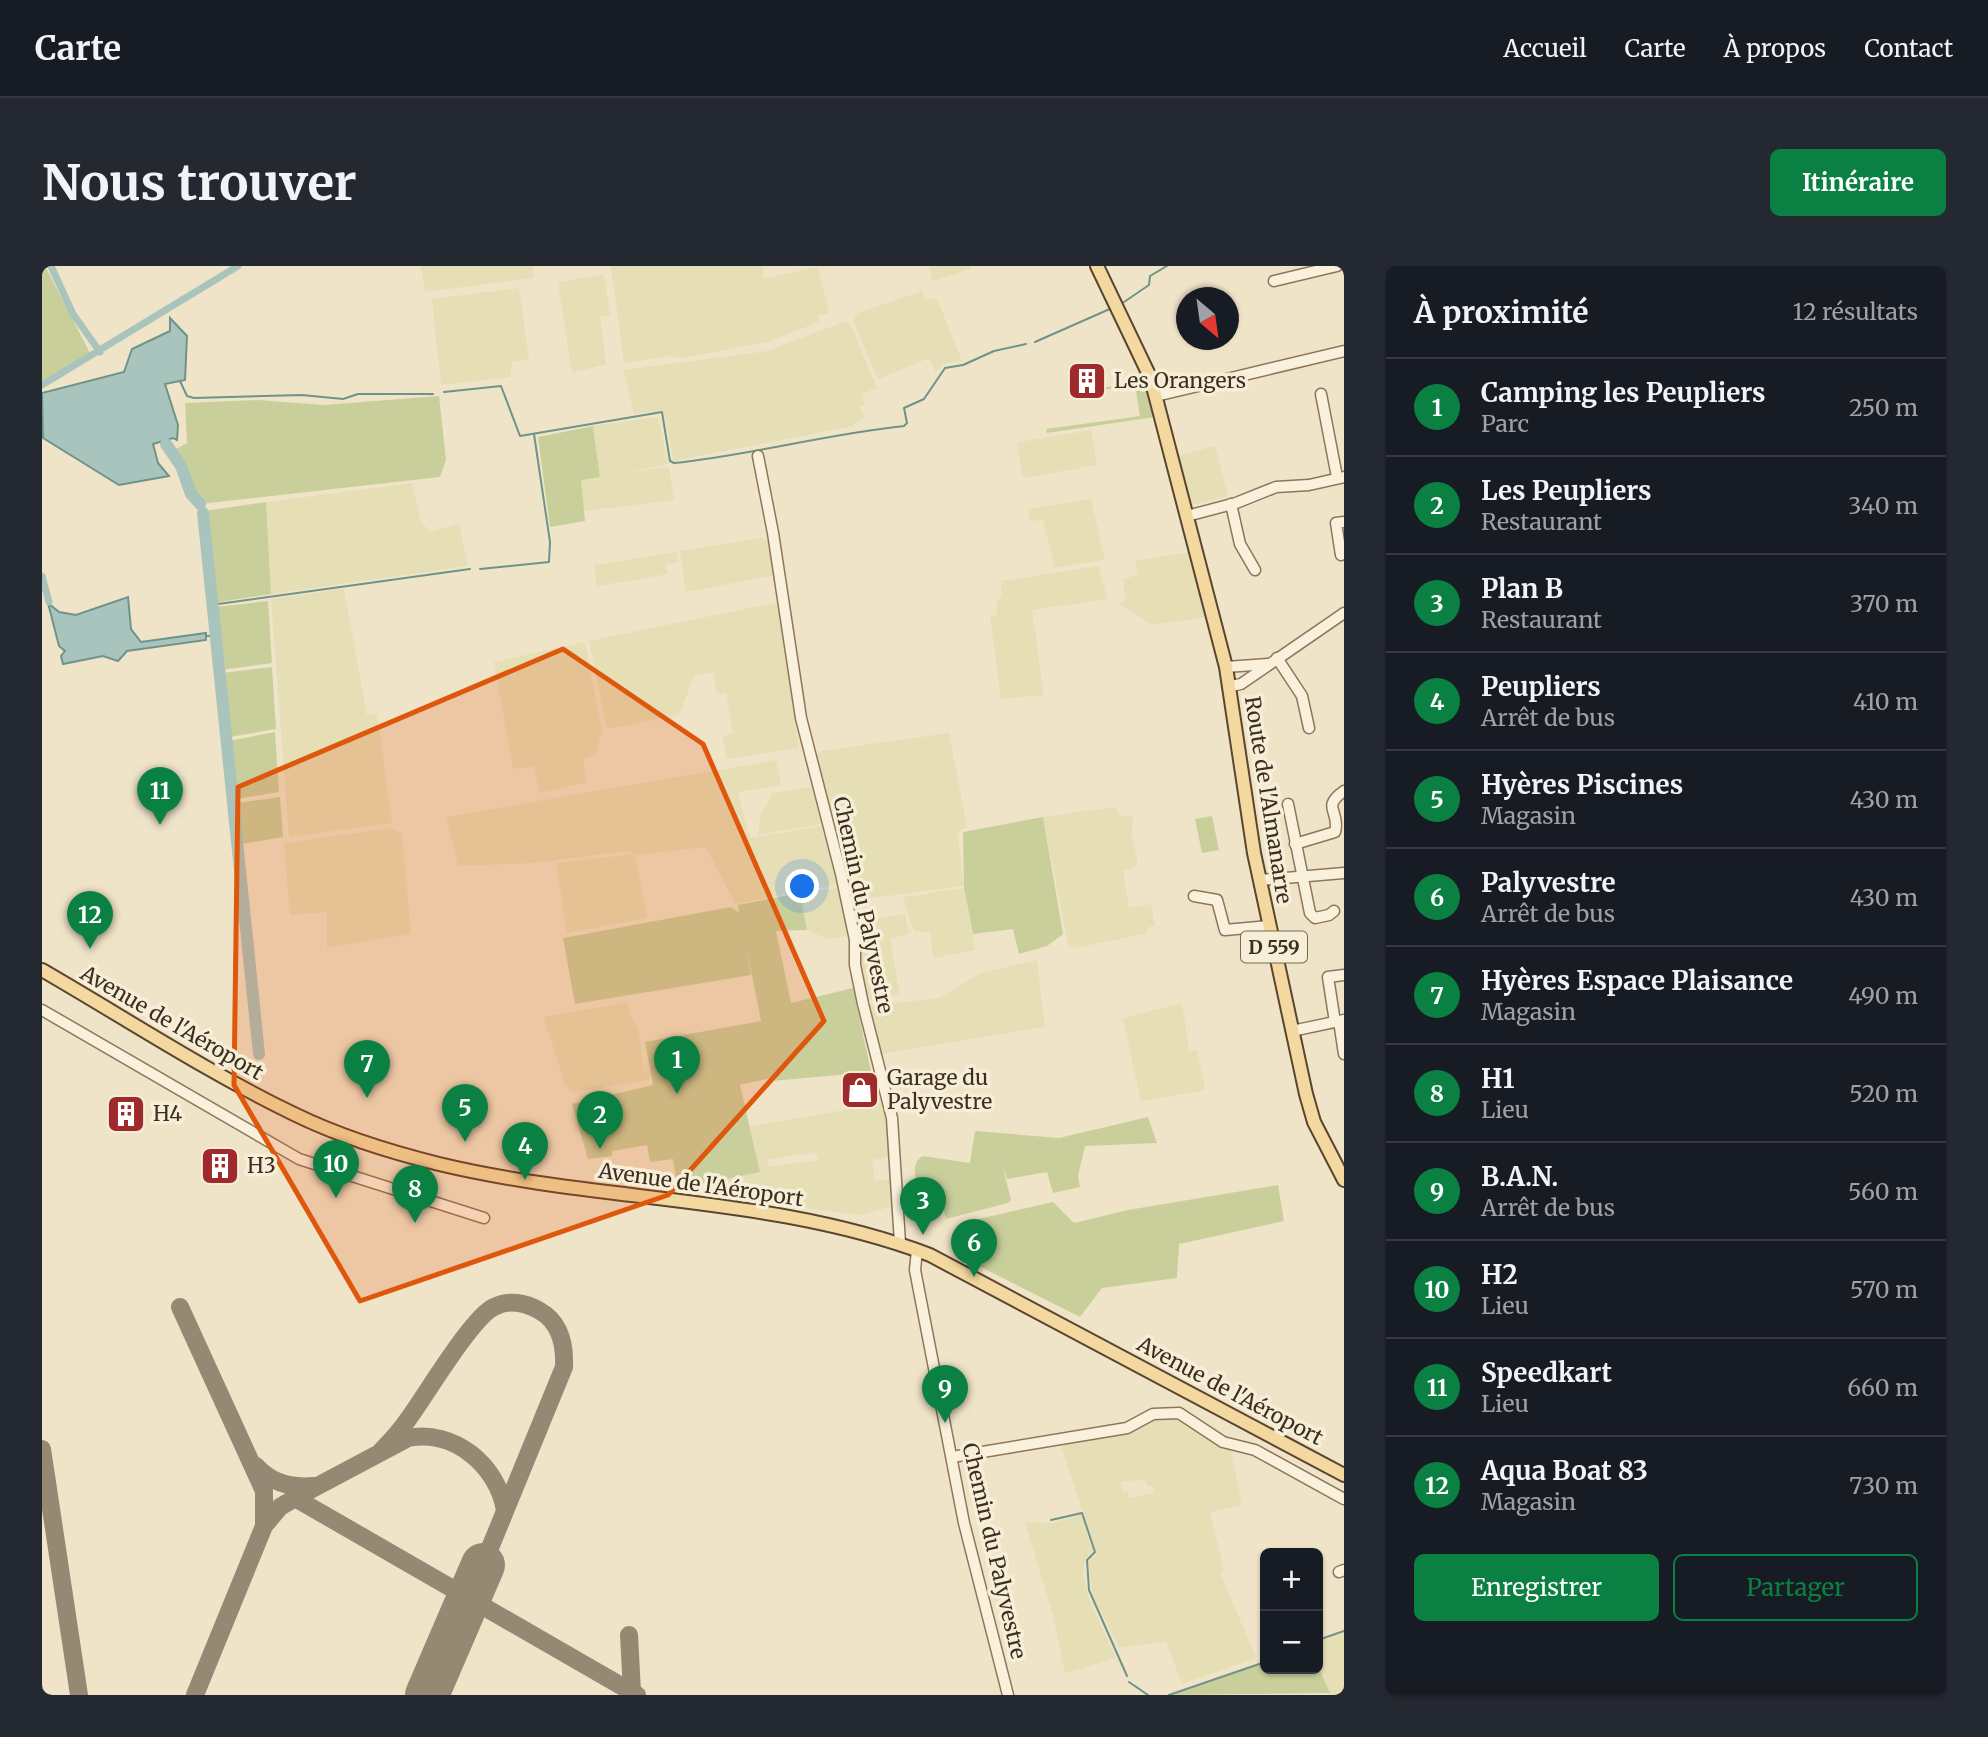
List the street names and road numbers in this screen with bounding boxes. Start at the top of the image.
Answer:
street label: Route de l'Almanarre [1239,694,1298,906]
street label: Chemin du Palyvestre [827,794,900,1016]
road number: D 559 [1241,932,1307,962]
street label: Avenue de l'Aéroport [75,959,268,1086]
street label: Avenue de l'Aéroport [596,1157,805,1212]
street label: Avenue de l'Aéroport [1132,1330,1328,1451]
street label: Chemin du Palyvestre [956,1440,1032,1662]

